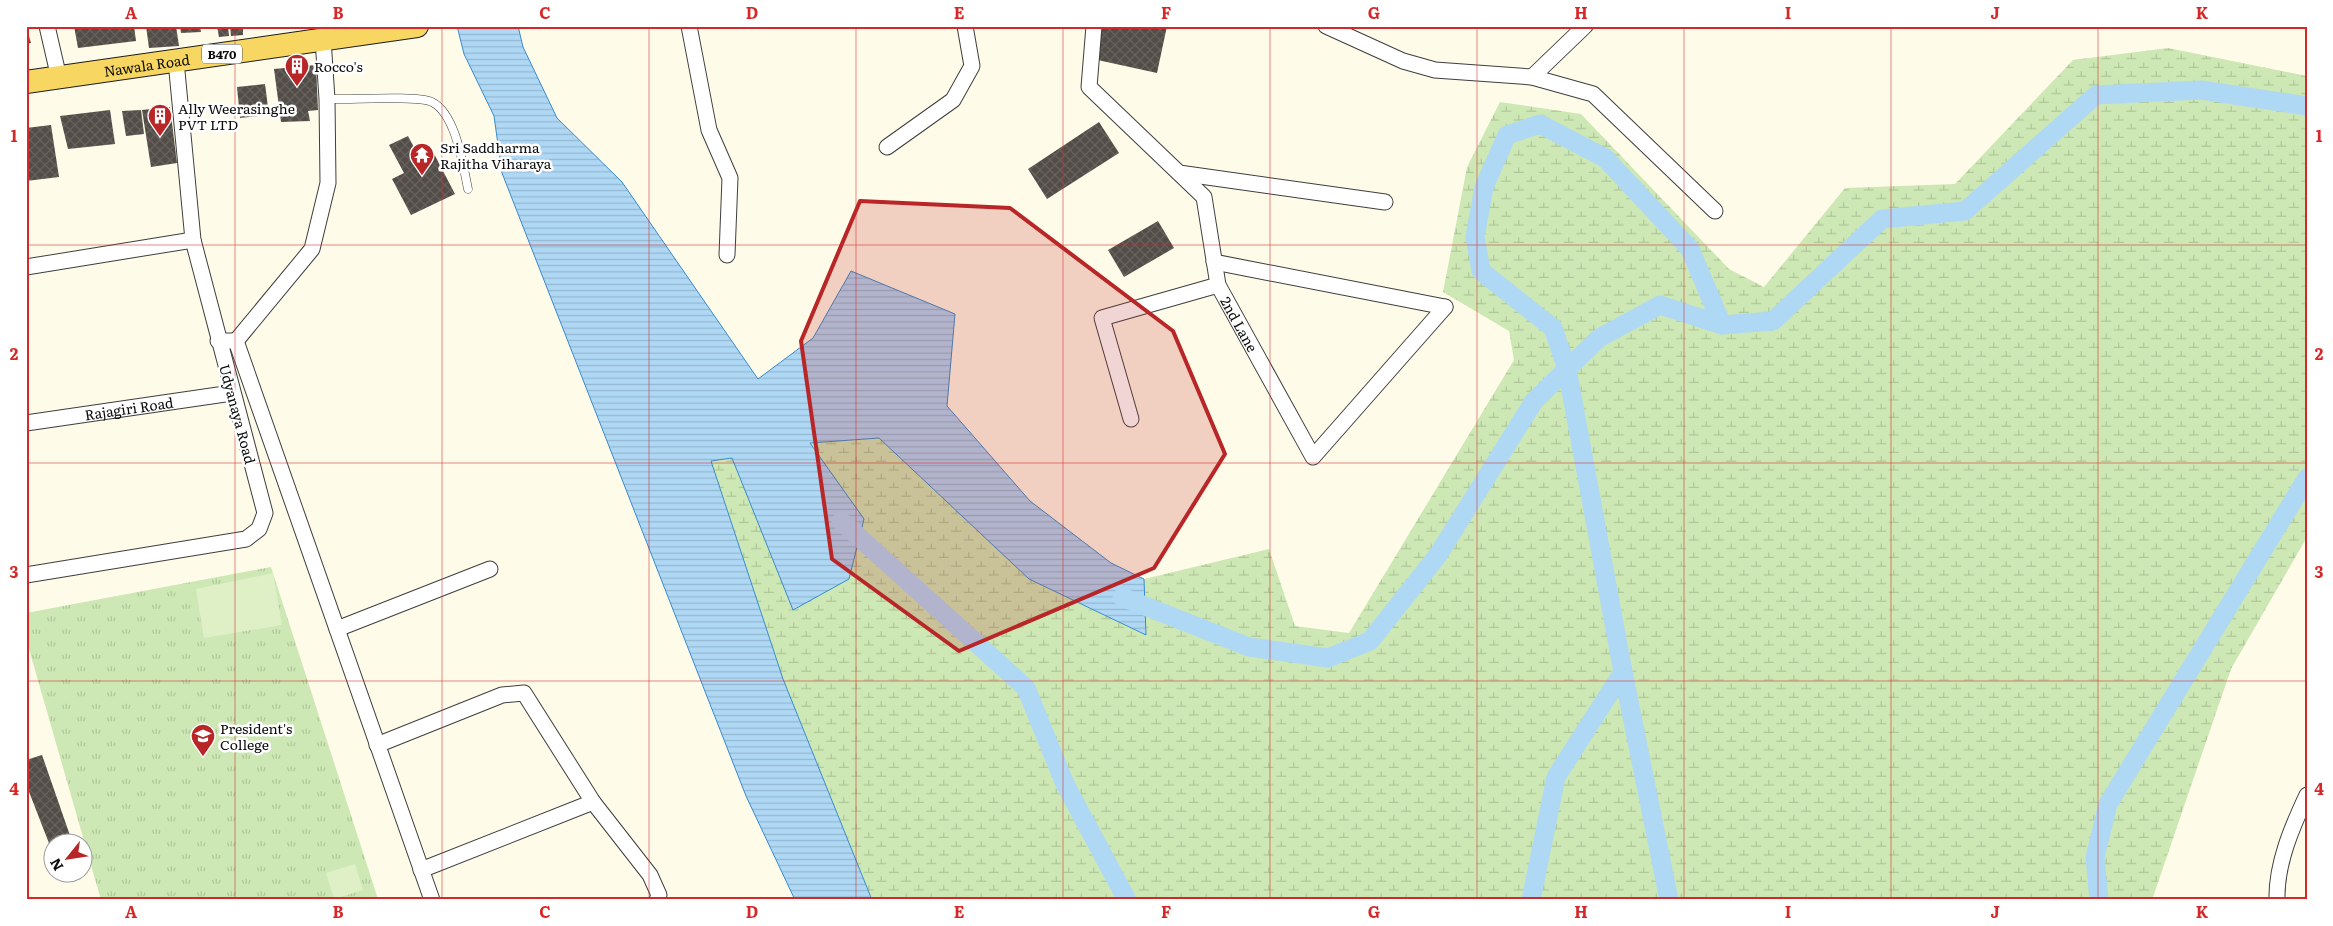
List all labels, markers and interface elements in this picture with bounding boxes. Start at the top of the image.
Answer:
text: A [125,0,137,24]
text: B [332,0,344,24]
text: C [539,0,551,24]
text: D [746,0,758,24]
text: E [954,0,965,24]
text: F [1161,0,1171,24]
text: G [1368,0,1380,24]
text: H [1574,0,1588,24]
text: I [1785,0,1791,24]
text: J [1990,0,2000,24]
text: K [2196,0,2209,24]
road number: B470 [202,44,242,64]
street label: Nawala Road [103,49,191,81]
building icon: Rocco's [284,53,310,87]
place label: Rocco's [314,56,363,76]
place label: Ally Weerasinghe PVT LTD [178,98,295,134]
building icon: Ally Weerasinghe PVT LTD [147,103,173,137]
text: 1 [11,123,18,147]
text: 1 [2316,123,2323,147]
place label: Sri Saddharma Rajitha Viharaya [440,137,552,173]
temple icon: Sri Saddharma Rajitha Viharaya [409,142,435,176]
street label: 2nd Lane [1216,293,1263,355]
text: 2 [10,341,19,365]
text: 2 [2315,341,2324,365]
street label: Udyanaya Road [215,362,261,466]
street label: Rajagiri Road [83,392,175,424]
text: 3 [10,559,19,583]
text: 3 [2315,559,2324,583]
place label: President's College [220,718,292,754]
school or university icon: President's College [190,723,216,757]
text: 4 [9,776,19,800]
text: 4 [2314,776,2324,800]
north arrow [42,834,92,884]
text: N [44,855,67,875]
text: A [125,899,137,923]
text: B [332,899,344,923]
text: C [539,899,551,923]
text: D [746,899,758,923]
text: E [954,899,965,923]
text: F [1161,899,1171,923]
text: G [1368,899,1380,923]
text: H [1574,899,1588,923]
text: I [1785,899,1791,923]
text: J [1990,899,2000,923]
text: K [2196,899,2209,923]

